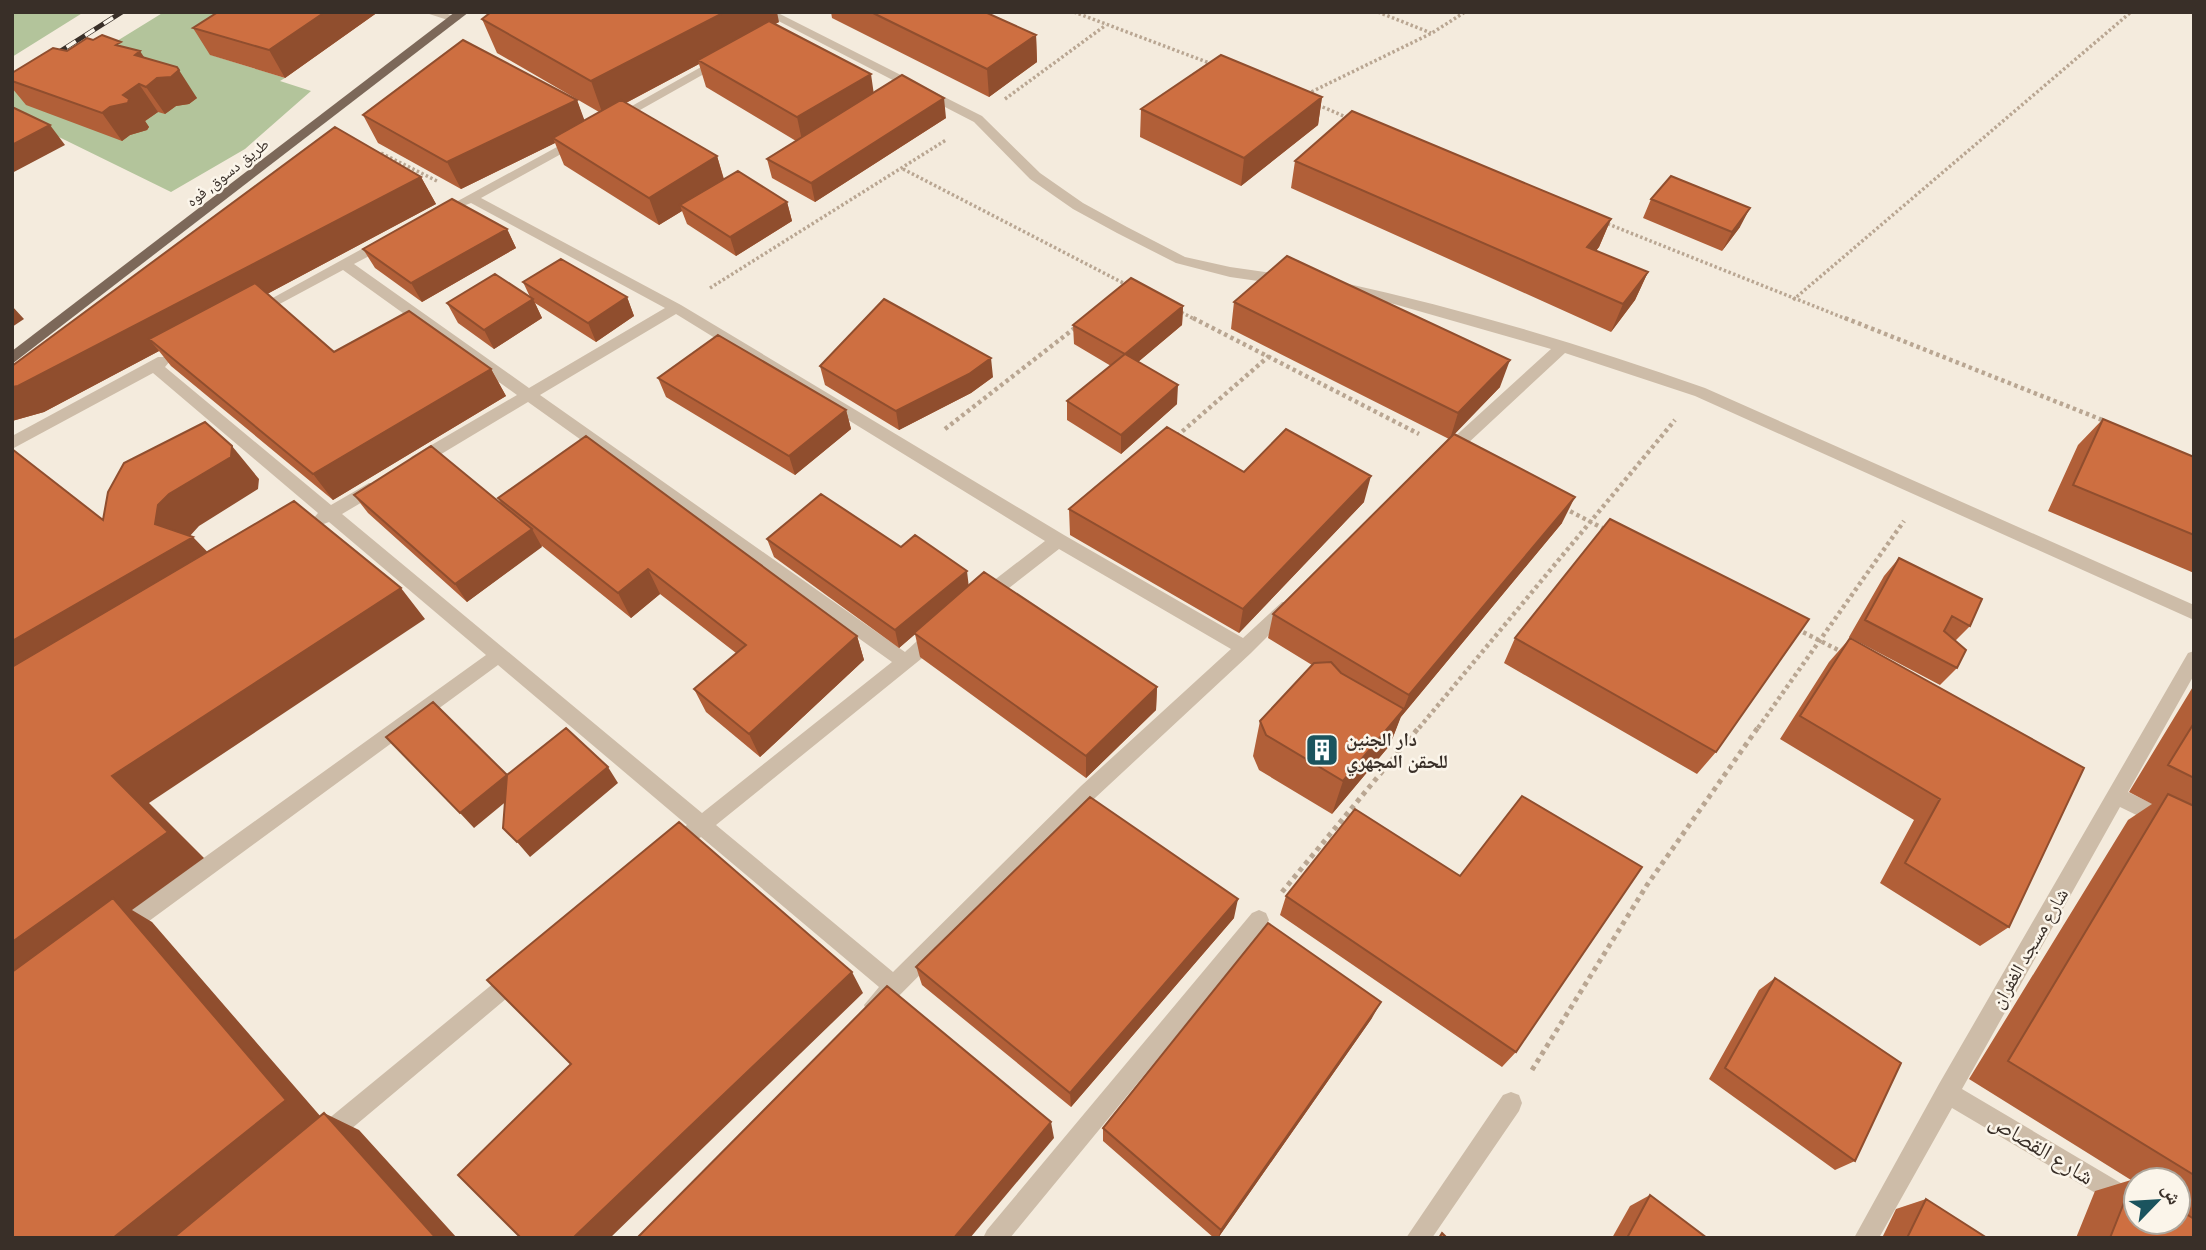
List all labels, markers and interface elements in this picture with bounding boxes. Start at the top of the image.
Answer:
street label: طريق دسوق, فوه [182,134,273,211]
place label: دار الجنين للحقن المجهري [1346,728,1448,777]
building icon: دار الجنين للحقن المجهري [1303,731,1341,769]
street label: شارع مسجد الغفران [1986,884,2073,1012]
street label: شارع القصاص [1984,1107,2099,1191]
north arrow [2122,1166,2192,1236]
text: ش [2157,1180,2187,1208]

